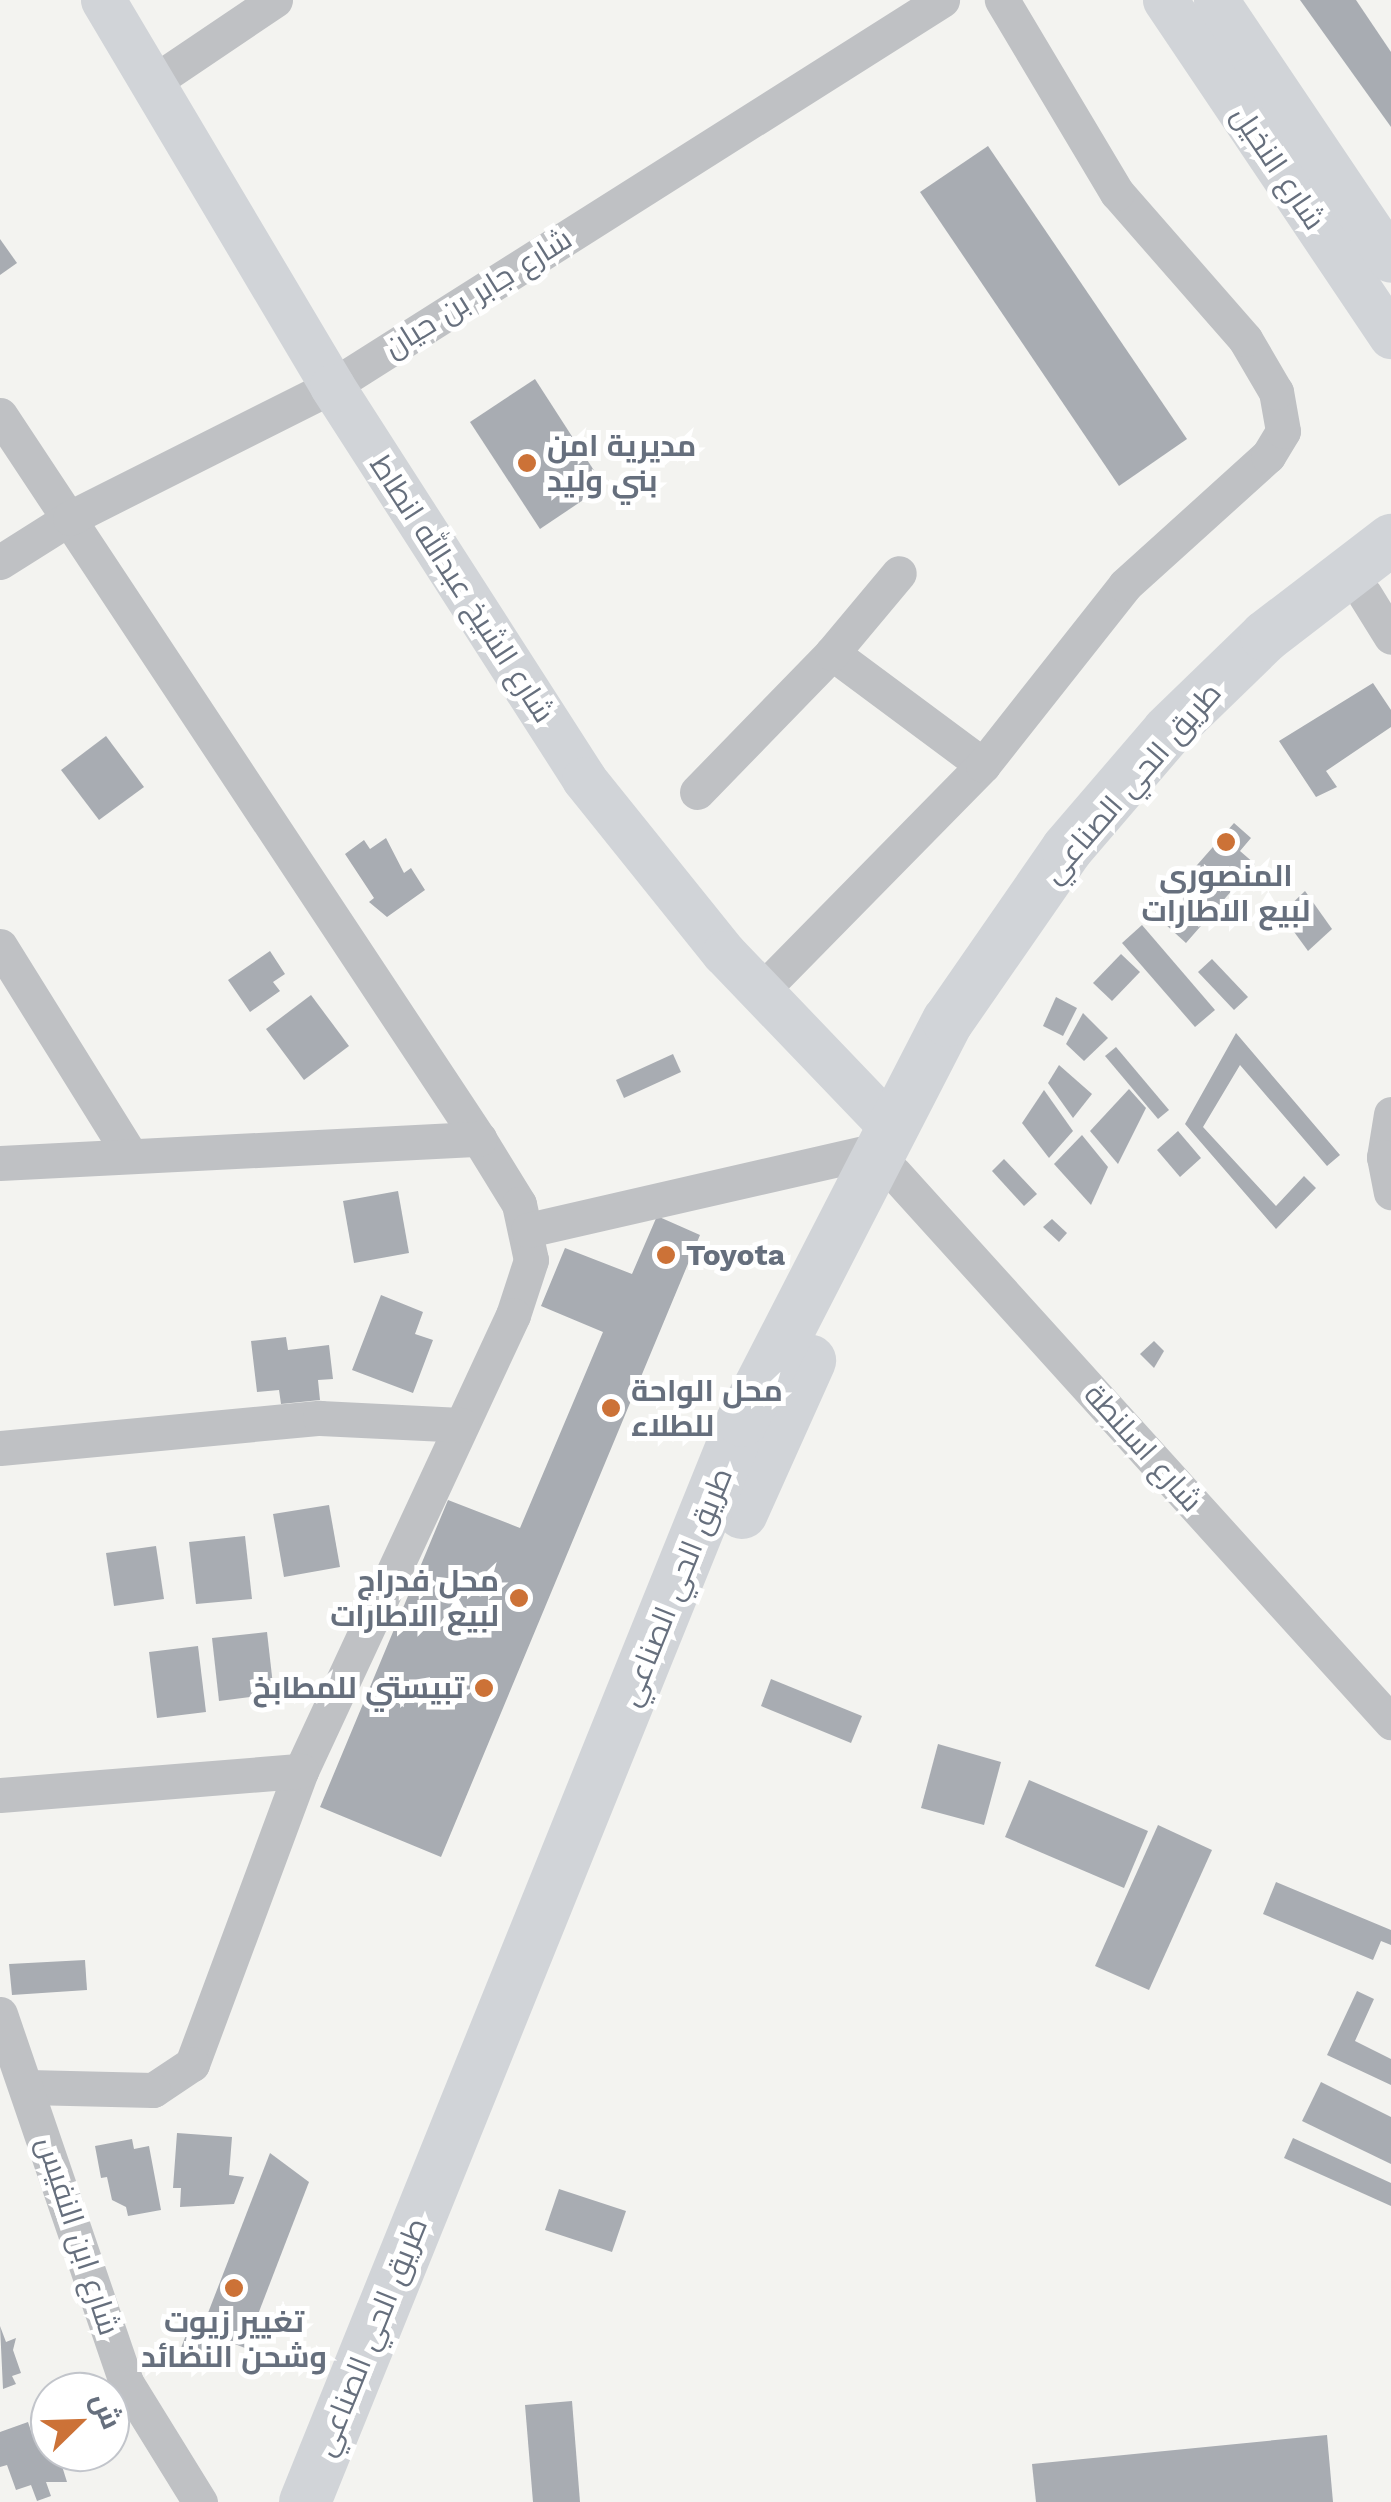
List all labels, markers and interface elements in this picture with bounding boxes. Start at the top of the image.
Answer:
street label: شارع النخيل [1224,99,1332,237]
street label: شارع جابر بن حيان [377,221,579,365]
place label: مديرية امن بني وليد [547,428,696,498]
street label: شارع الشيخ عبدالله انطاط [362,449,562,729]
marker: مديرية امن بني وليد [516,452,538,474]
street label: طريق الحي الصناعي [1035,675,1229,891]
marker: المنصوري لبيع الاطارات [1215,831,1237,853]
place label: المنصوري لبيع الاطارات [1142,858,1310,928]
place label: Toyota [686,1237,785,1273]
marker: Toyota [655,1244,677,1266]
place label: محل الواحة للطلاء [631,1373,783,1444]
street label: شارع اسلنطة [1076,1377,1210,1519]
marker: محل الواحة للطلاء [600,1397,622,1419]
street label: طريق الحي الصناعي [612,1463,740,1711]
place label: محل فدراج لبيع الاطارات [330,1563,499,1634]
marker: محل فدراج لبيع الاطارات [508,1587,530,1609]
place label: تبيستي للمطابخ [253,1670,464,1706]
marker: تبيستي للمطابخ [473,1677,495,1699]
street label: شارع ابن النفيس [29,2132,127,2340]
street label: طريق الحي الصناعي [307,2213,435,2461]
marker: تغيير زيوت وشحن النضائد [223,2277,245,2299]
place label: تغيير زيوت وشحن النضائد [141,2304,327,2374]
north arrow [30,2372,130,2472]
text: ش [84,2388,128,2434]

